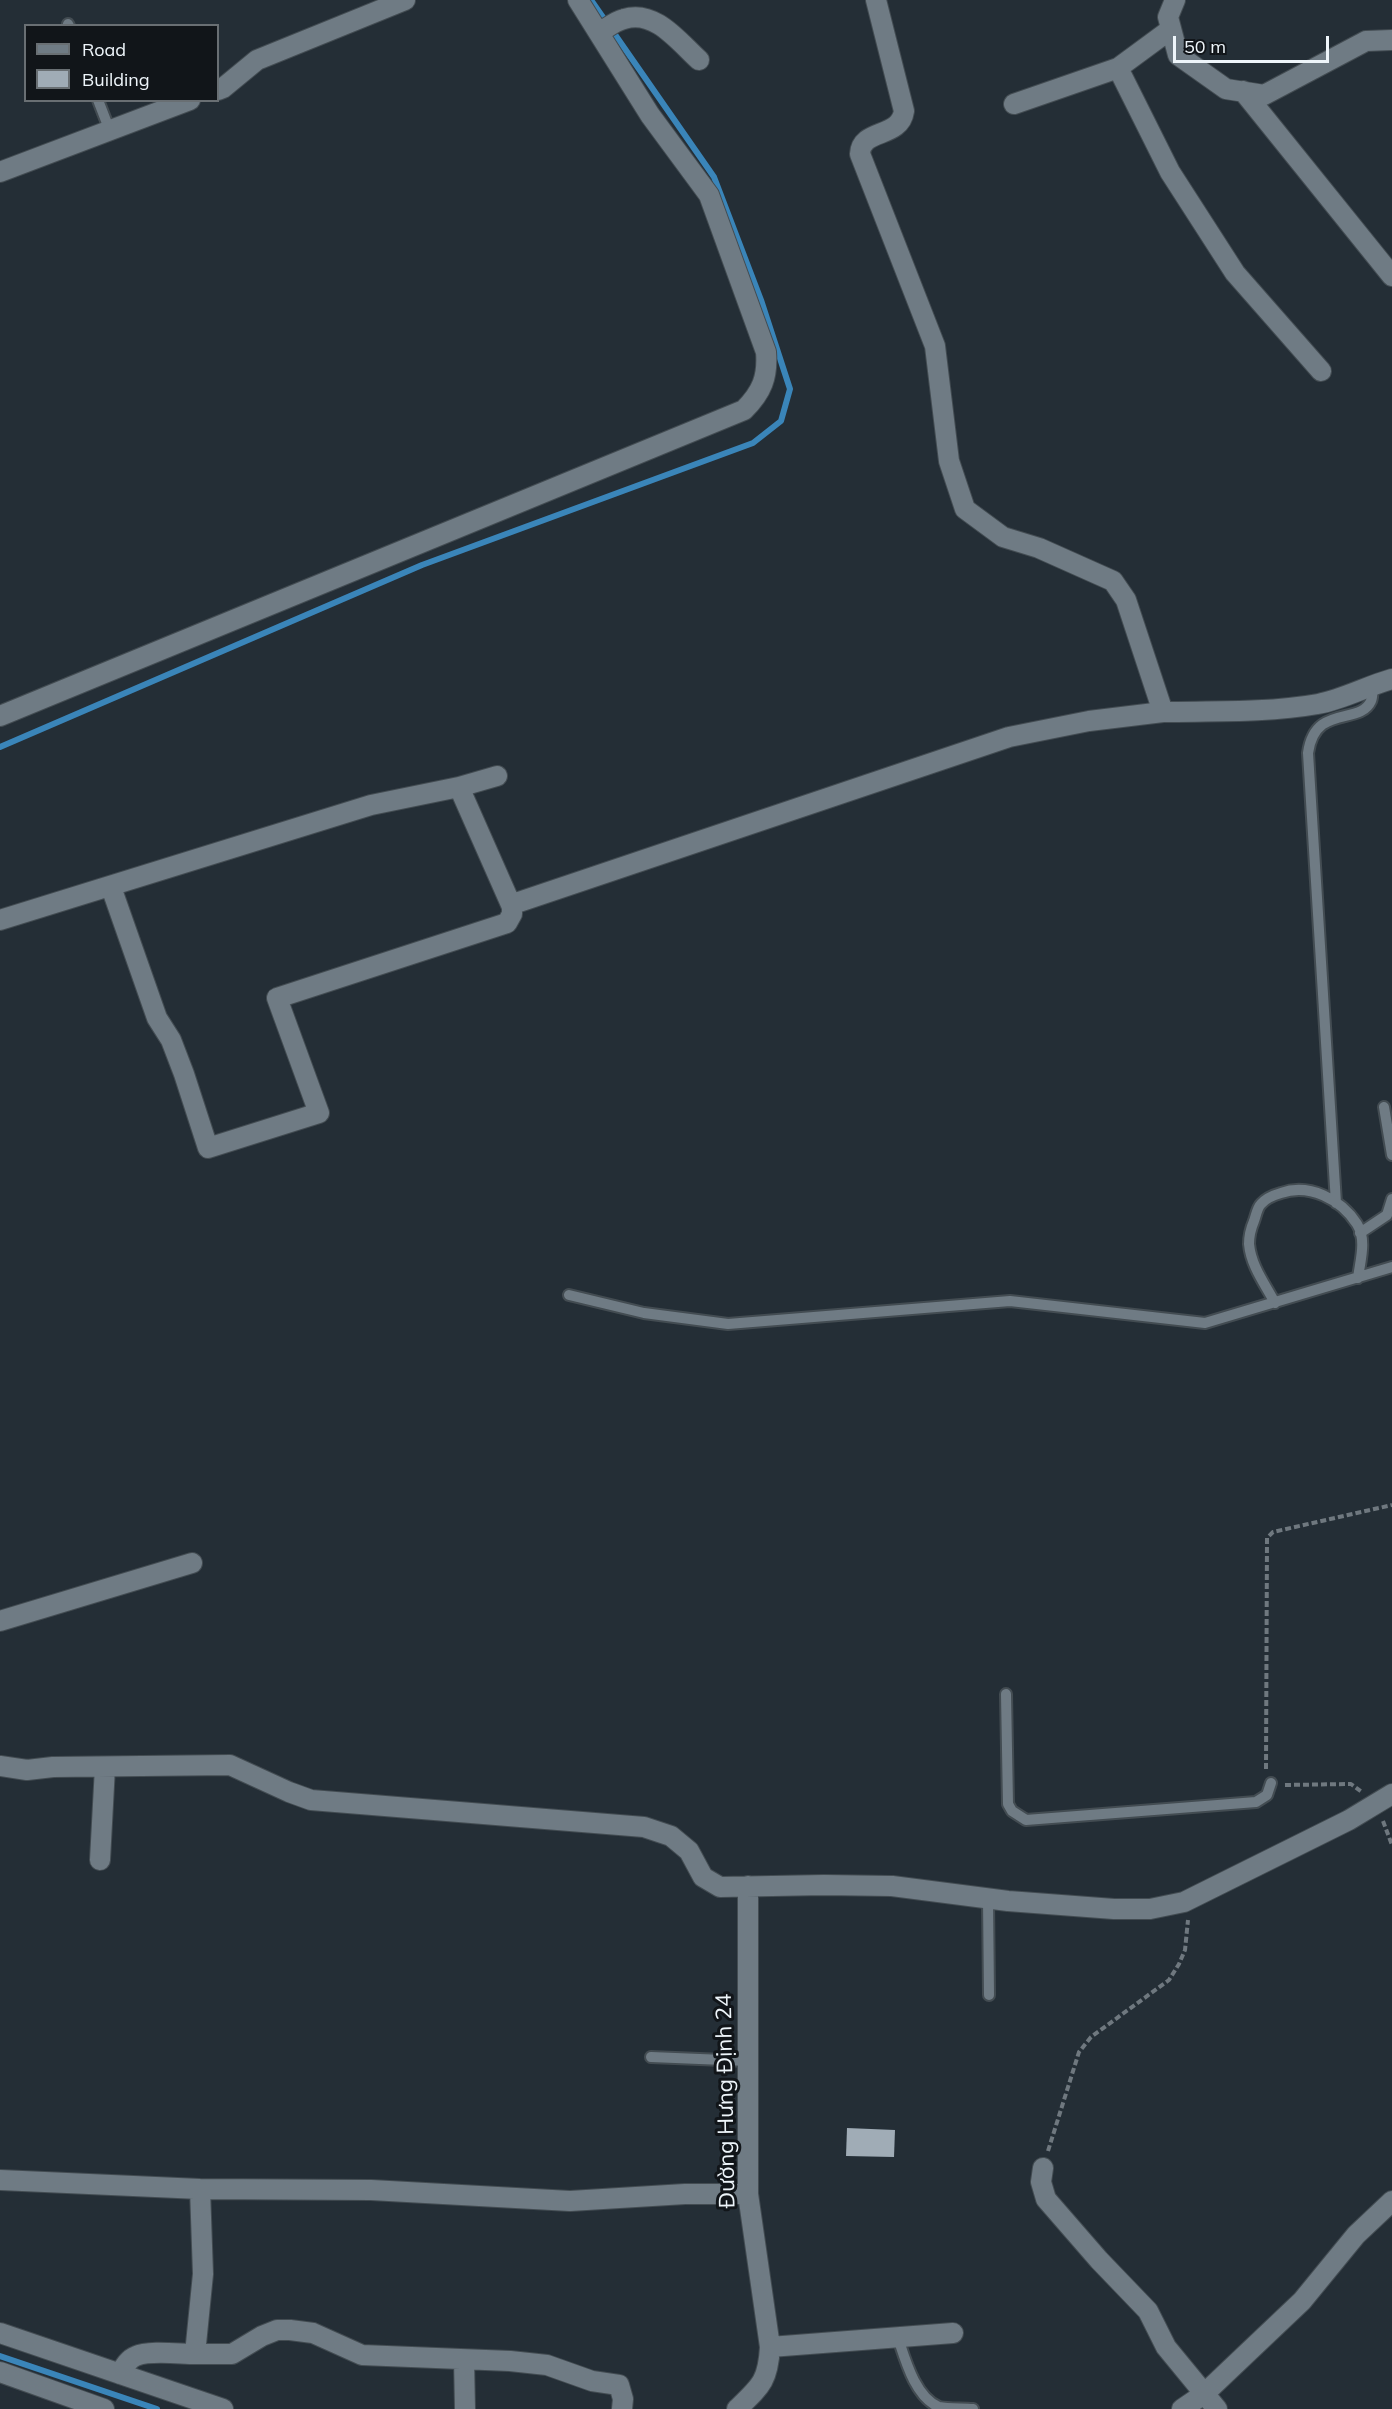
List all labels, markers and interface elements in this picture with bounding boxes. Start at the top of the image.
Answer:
legend [24,24,219,102]
scale bar [1176,24,1332,62]
text: 50 m [1184,35,1226,58]
text: Road [82,38,126,61]
text: Building [82,68,150,91]
street label: Đường Hưng Định 24 [711,1993,741,2209]

